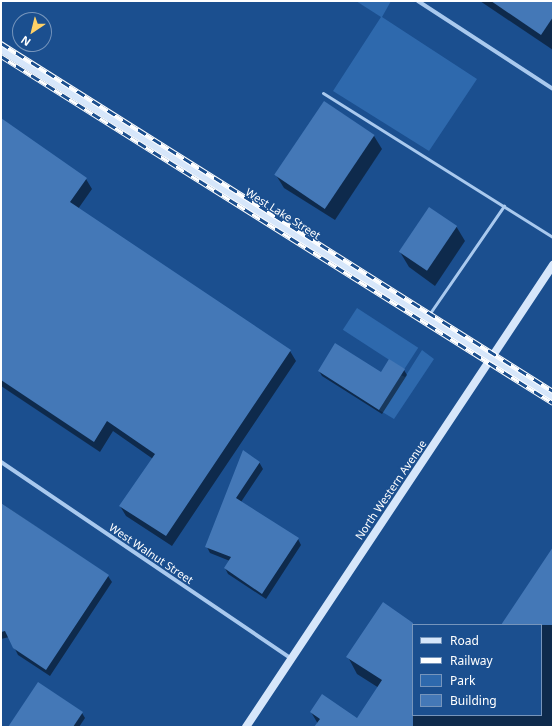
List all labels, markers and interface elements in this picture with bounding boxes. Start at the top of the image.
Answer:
north arrow [12,12,52,52]
text: N [17,33,33,50]
street label: West Lake Street [243,186,323,242]
street label: North Western Avenue [353,438,429,542]
street label: West Walnut Street [106,521,196,587]
legend [412,624,542,716]
text: Road [450,632,479,649]
text: Railway [450,652,493,669]
text: Park [450,672,475,689]
text: Building [450,692,497,709]

